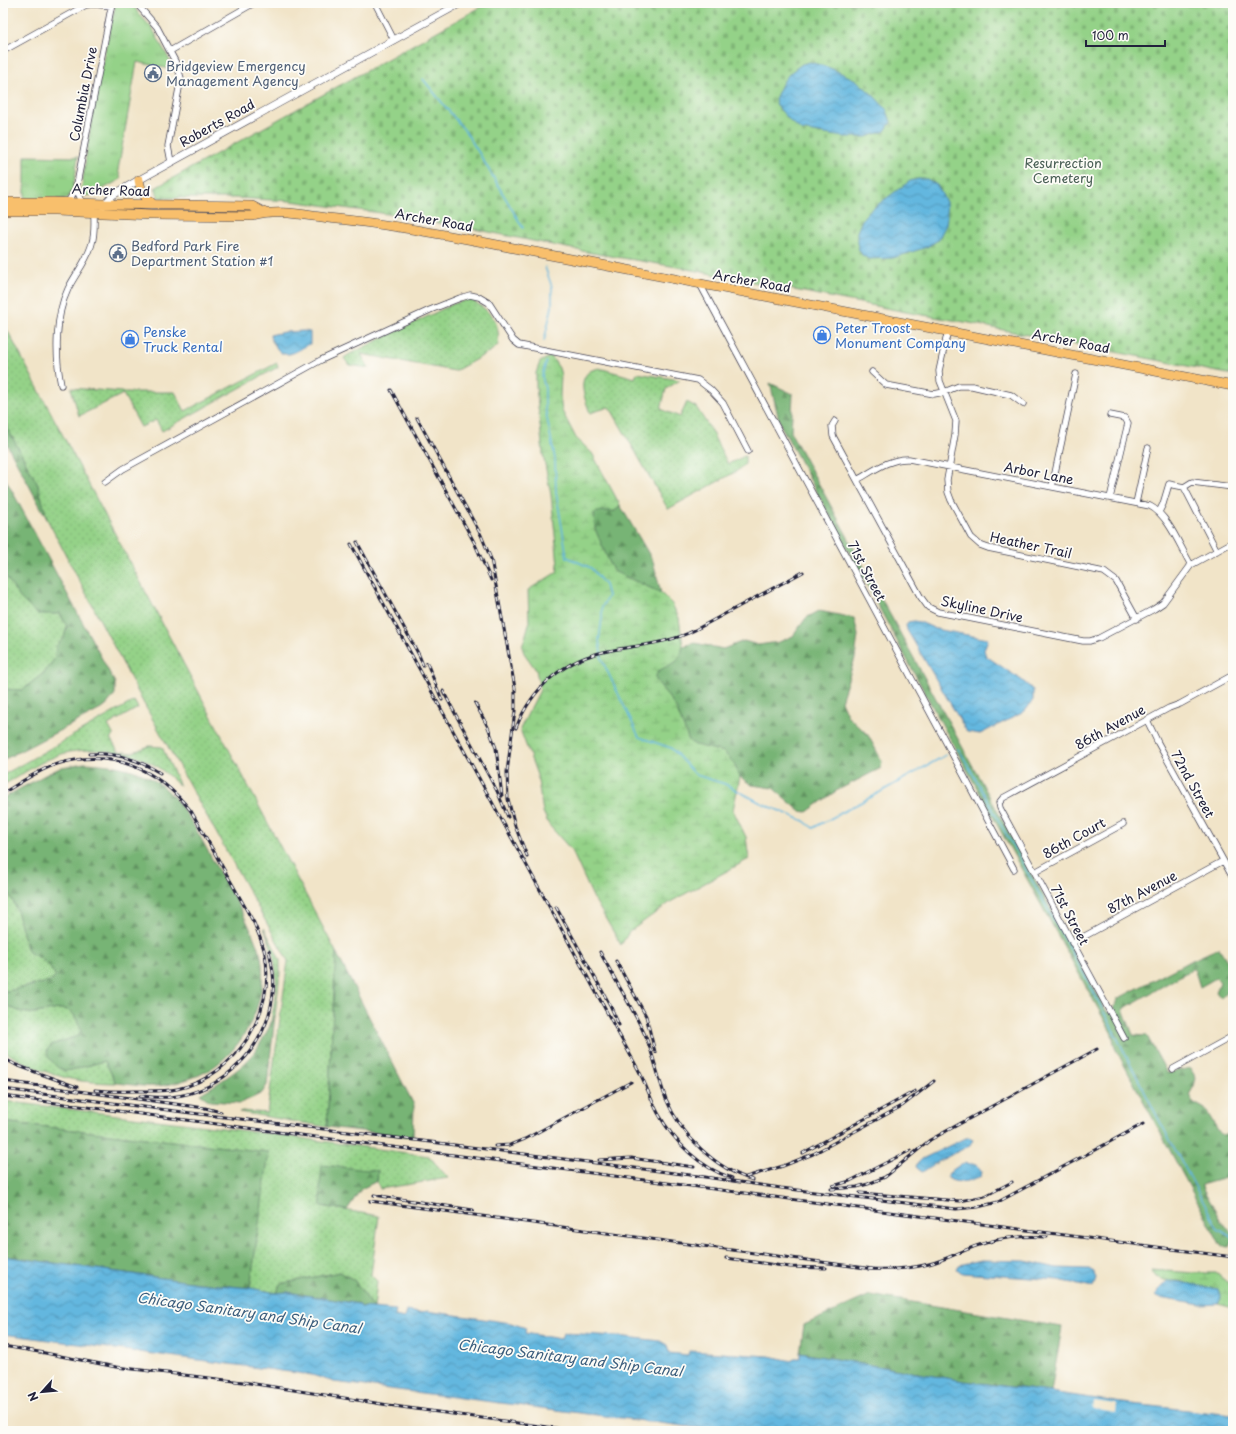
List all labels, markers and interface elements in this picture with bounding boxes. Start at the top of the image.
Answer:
scale bar [1086,22,1165,48]
text: 100 m [1092,26,1129,44]
street label: Columbia Drive [64,45,101,143]
place label: Bridgeview Emergency Management Agency [166,56,306,90]
public building icon: Bridgeview Emergency Management Agency [143,63,163,83]
street label: Roberts Road [176,94,258,151]
park label: Resurrection Cemetery [1024,153,1102,187]
street label: Archer Road [71,179,151,200]
street label: Archer Road [394,203,475,236]
place label: Bedford Park Fire Department Station #1 [131,236,274,270]
public building icon: Bedford Park Fire Department Station #1 [108,243,128,263]
street label: Archer Road [712,264,793,297]
place label: Peter Troost Monument Company [835,318,966,352]
place label: Penske Truck Rental [143,322,223,356]
street label: Archer Road [1031,324,1112,357]
shop icon: Peter Troost Monument Company [812,325,832,345]
shop icon: Penske Truck Rental [120,329,140,349]
street label: Arbor Lane [1003,456,1076,489]
street label: Heather Trail [988,527,1074,562]
street label: 71st Street [844,537,891,604]
street label: Skyline Drive [939,591,1025,627]
street label: 86th Avenue [1071,699,1148,754]
street label: 72nd Street [1167,747,1220,821]
street label: 86th Court [1039,812,1109,863]
street label: 87th Avenue [1104,865,1180,918]
street label: 71st Street [1047,881,1094,948]
water label: Chicago Sanitary and Ship Canal [136,1286,364,1339]
water label: Chicago Sanitary and Ship Canal [457,1333,686,1382]
north arrow [22,1372,62,1412]
text: N [23,1389,42,1405]

